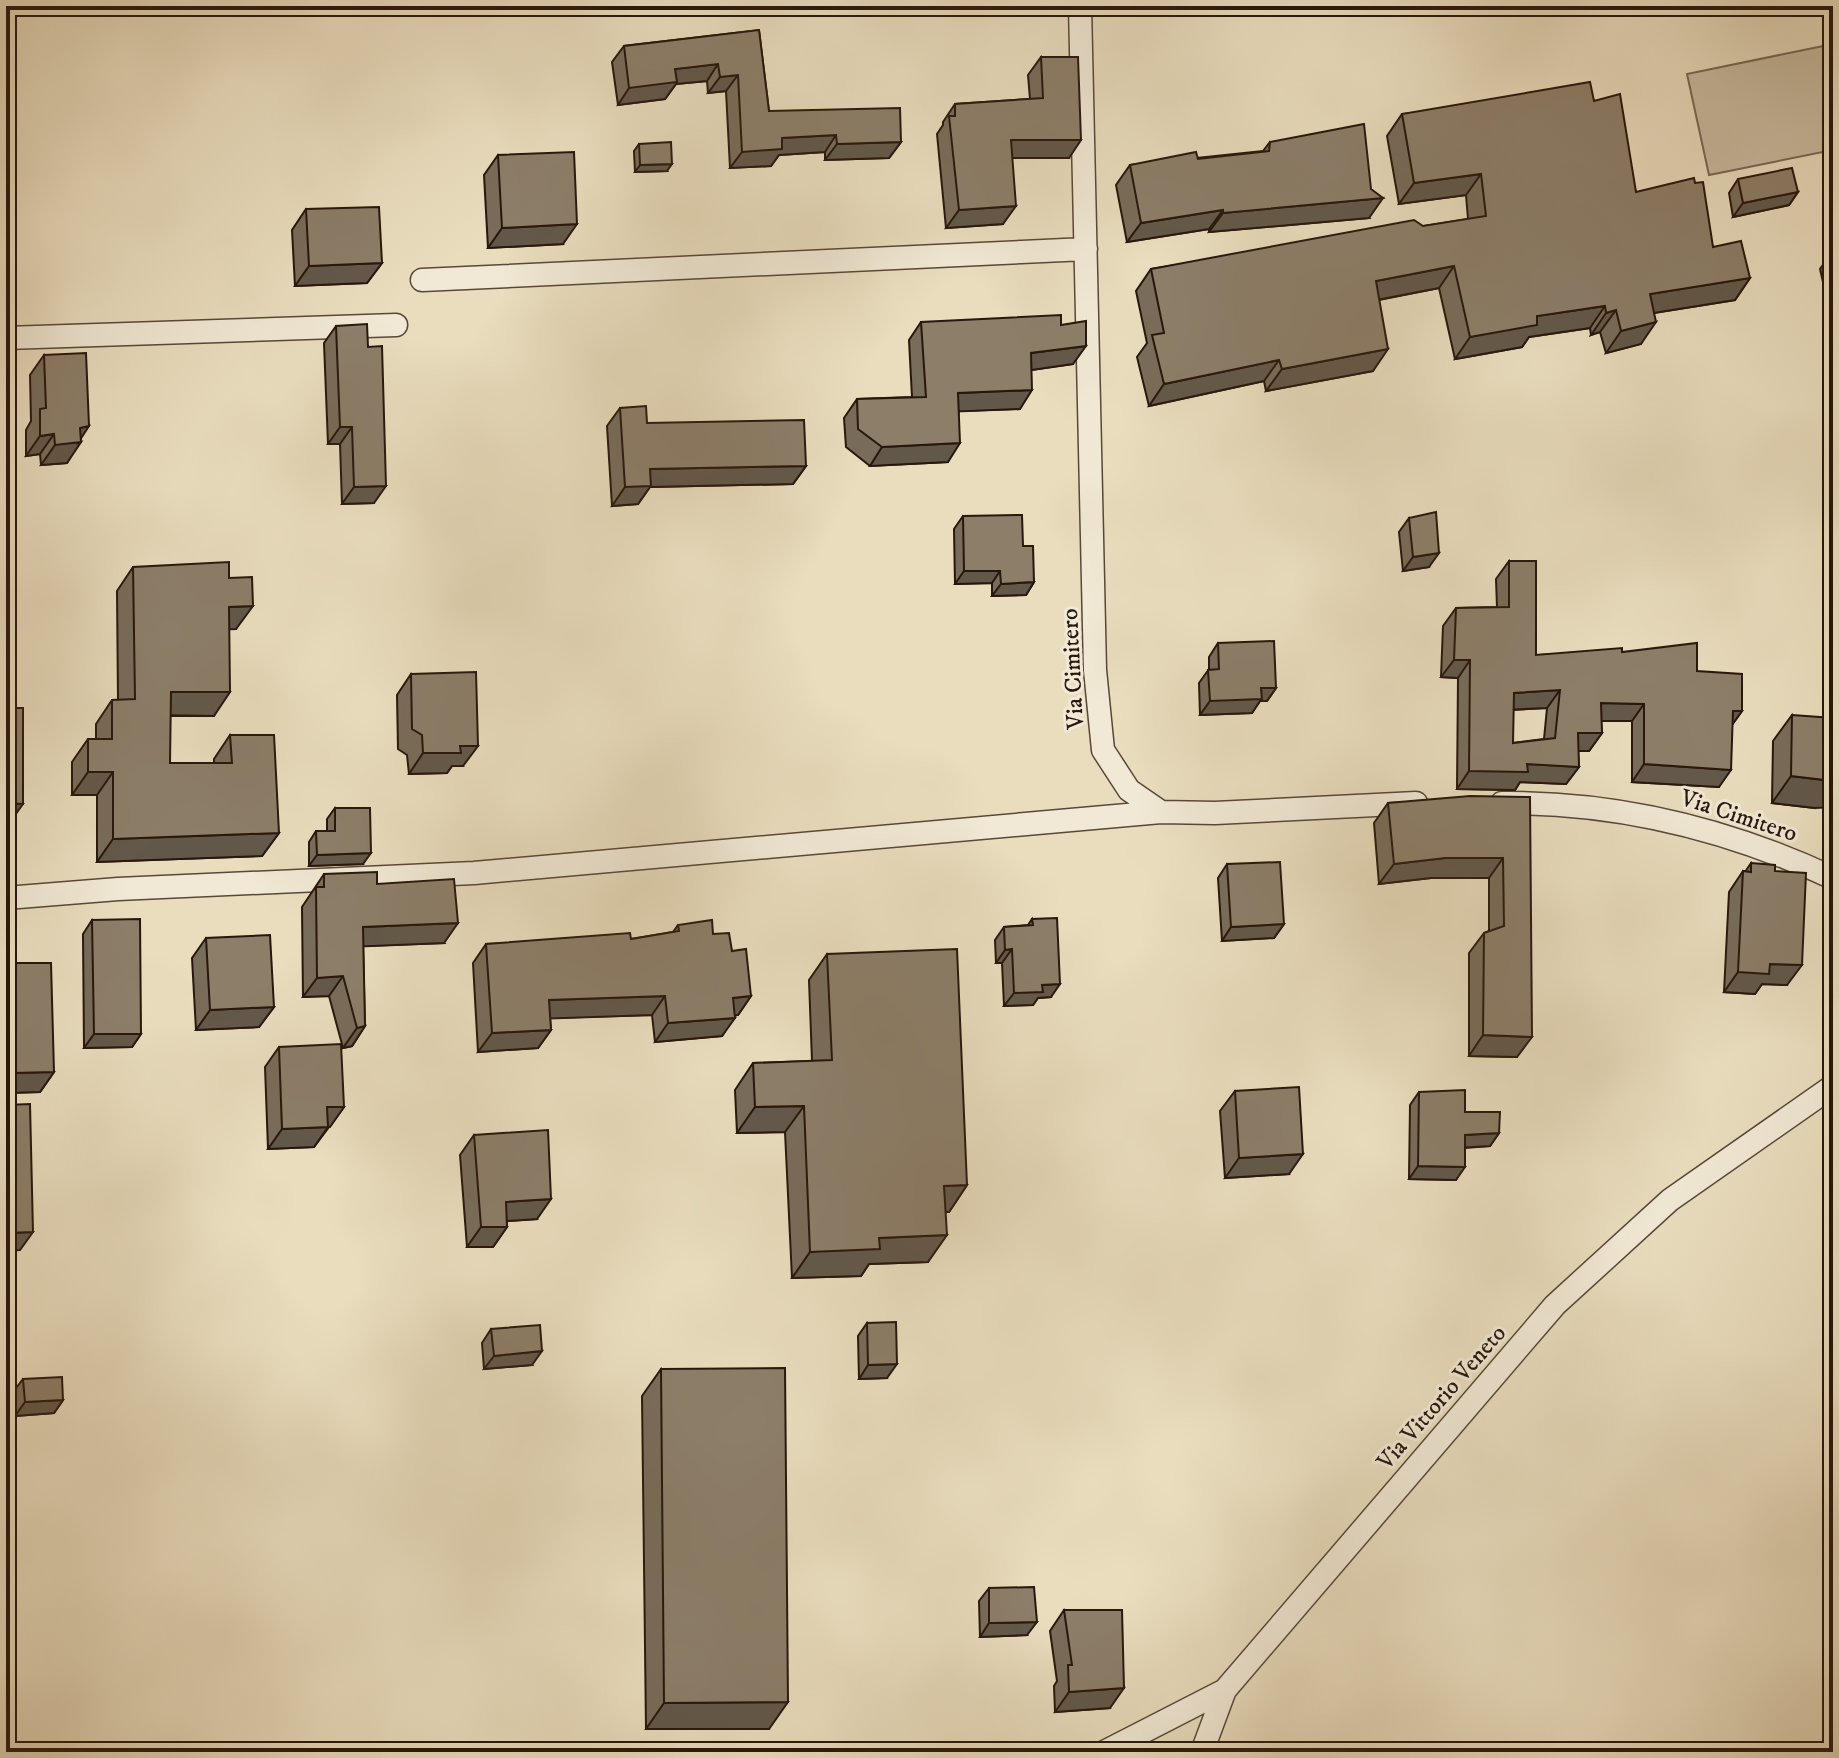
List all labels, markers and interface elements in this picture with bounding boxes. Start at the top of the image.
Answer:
street label: Via Cimitero [1055,608,1091,731]
street label: Via Cimitero [1676,783,1801,849]
street label: Via Vittorio Veneto [1370,1319,1513,1477]

